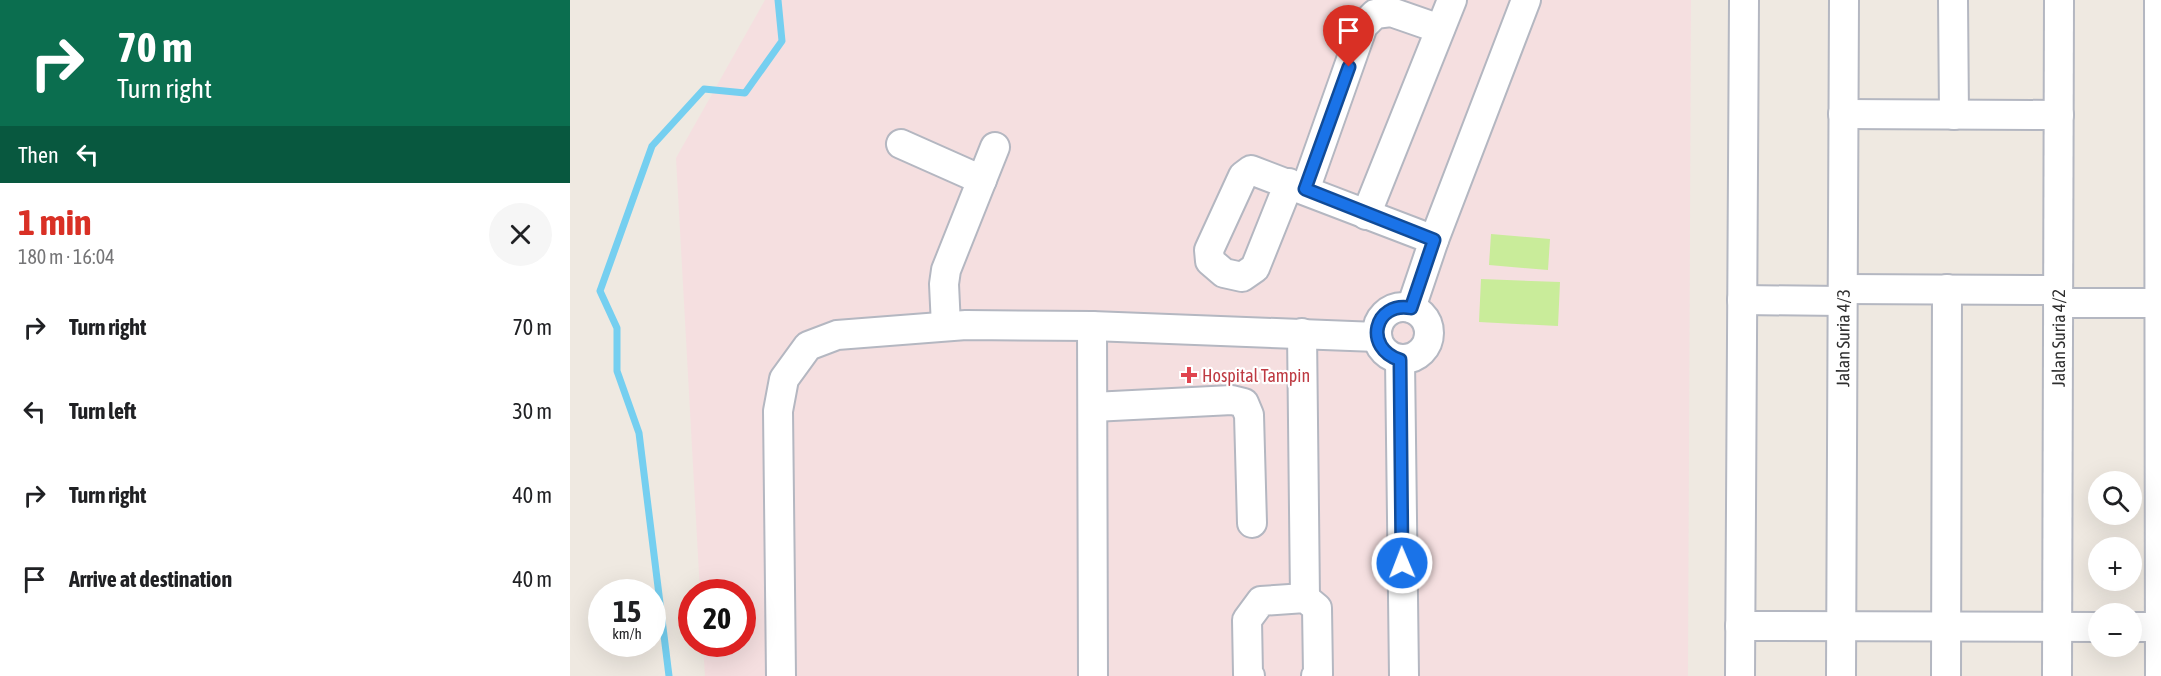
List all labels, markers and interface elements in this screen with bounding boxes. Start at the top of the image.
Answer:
pin [1323,5,1374,67]
icon: arrive [1332,14,1365,47]
text: 70 m [117,23,192,71]
icon: right [18,24,96,102]
text: Turn right [117,73,212,104]
icon: left [71,138,104,171]
text: Then [18,142,59,168]
text: 1 min [18,201,92,243]
button: close [489,203,552,266]
text: 180 m · 16:04 [18,245,115,268]
street label: Jalan Suria 4/3 [1832,289,1853,387]
street label: Jalan Suria 4/2 [2047,289,2069,387]
icon: right [18,311,51,344]
text: Turn right [69,314,146,340]
text: 70 m [512,314,552,340]
place label: Hospital Tampin [1202,365,1310,386]
marker: Hospital Tampin [1180,366,1198,384]
icon: left [18,395,51,428]
text: Turn left [69,398,136,424]
text: 30 m [512,398,552,424]
map controls [2088,471,2142,657]
button: search [2088,471,2142,525]
icon: right [18,479,51,512]
text: Turn right [69,482,146,508]
text: 40 m [512,482,552,508]
position arrow [1370,531,1434,595]
button: + [2088,537,2142,591]
icon: arrive [18,563,51,596]
text: Arrive at destination [69,566,232,592]
text: 40 m [512,566,552,592]
speed limit sign: 20 [678,579,756,657]
text: 15 [613,594,641,628]
button: − [2088,603,2142,657]
text: km/h [612,625,642,642]

